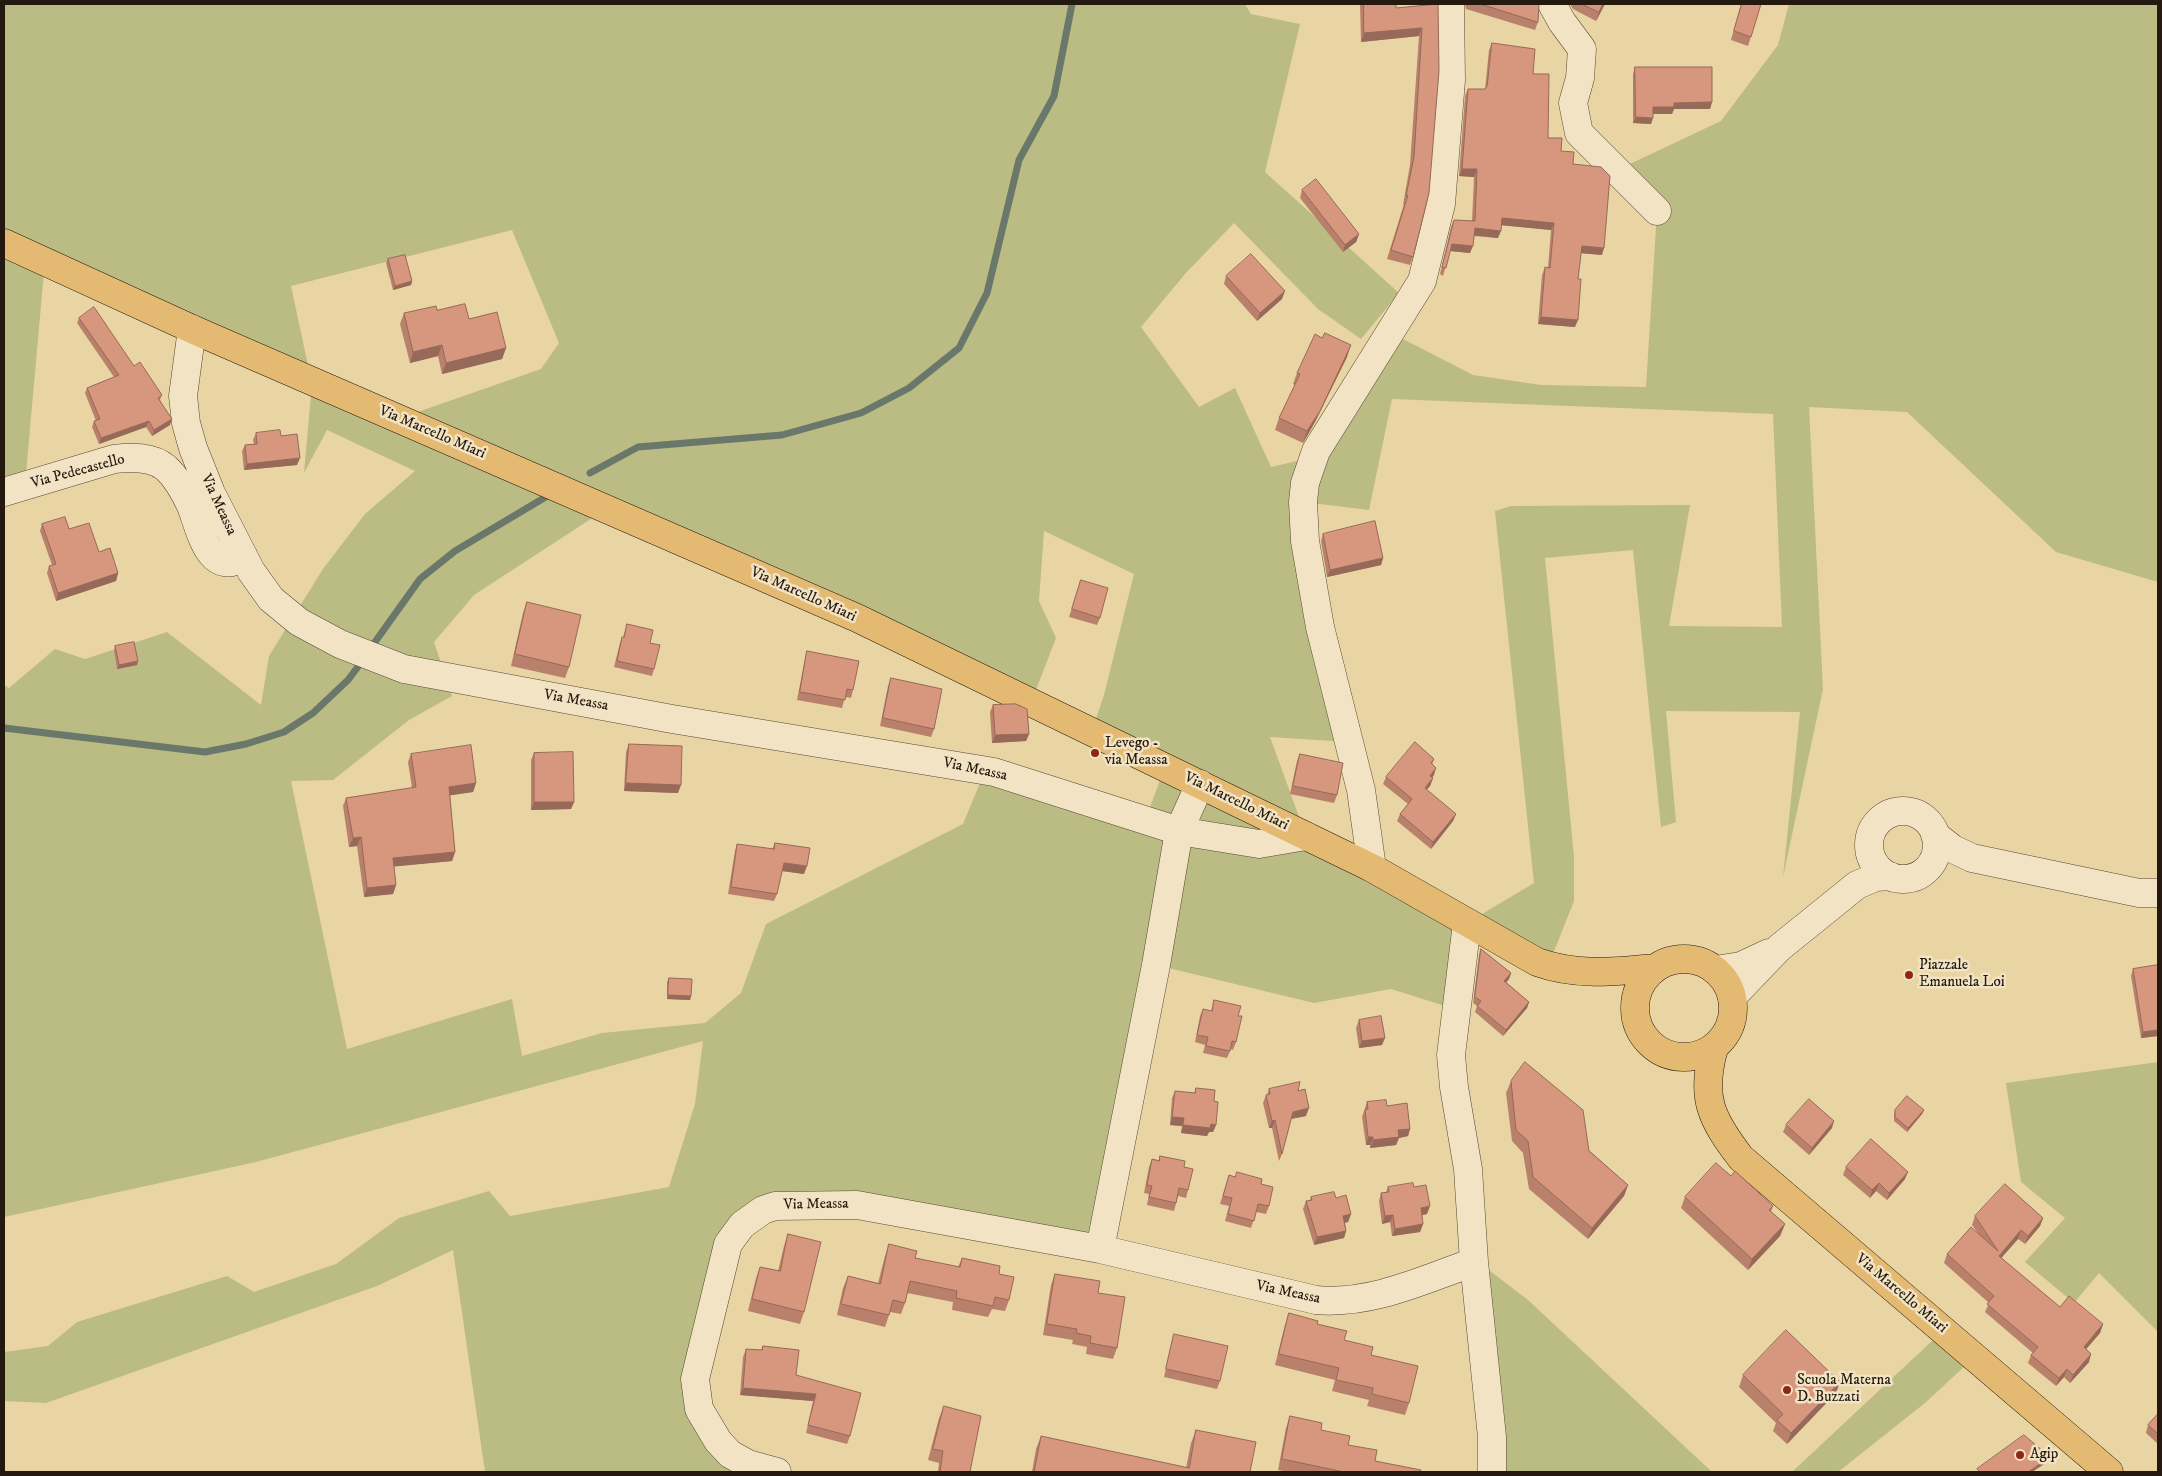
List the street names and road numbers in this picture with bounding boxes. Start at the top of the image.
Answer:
street label: Via Marcello Miari [376,402,488,464]
street label: Via Pedecastello [29,451,127,493]
street label: Via Meassa [196,472,240,538]
street label: Via Marcello Miari [747,564,859,626]
street label: Via Meassa [542,686,610,716]
street label: Via Meassa [941,754,1009,786]
street label: Via Marcello Miari [1181,769,1291,835]
street label: Via Meassa [783,1195,849,1215]
street label: Via Marcello Miari [1852,1250,1950,1338]
street label: Via Meassa [1254,1277,1322,1309]

